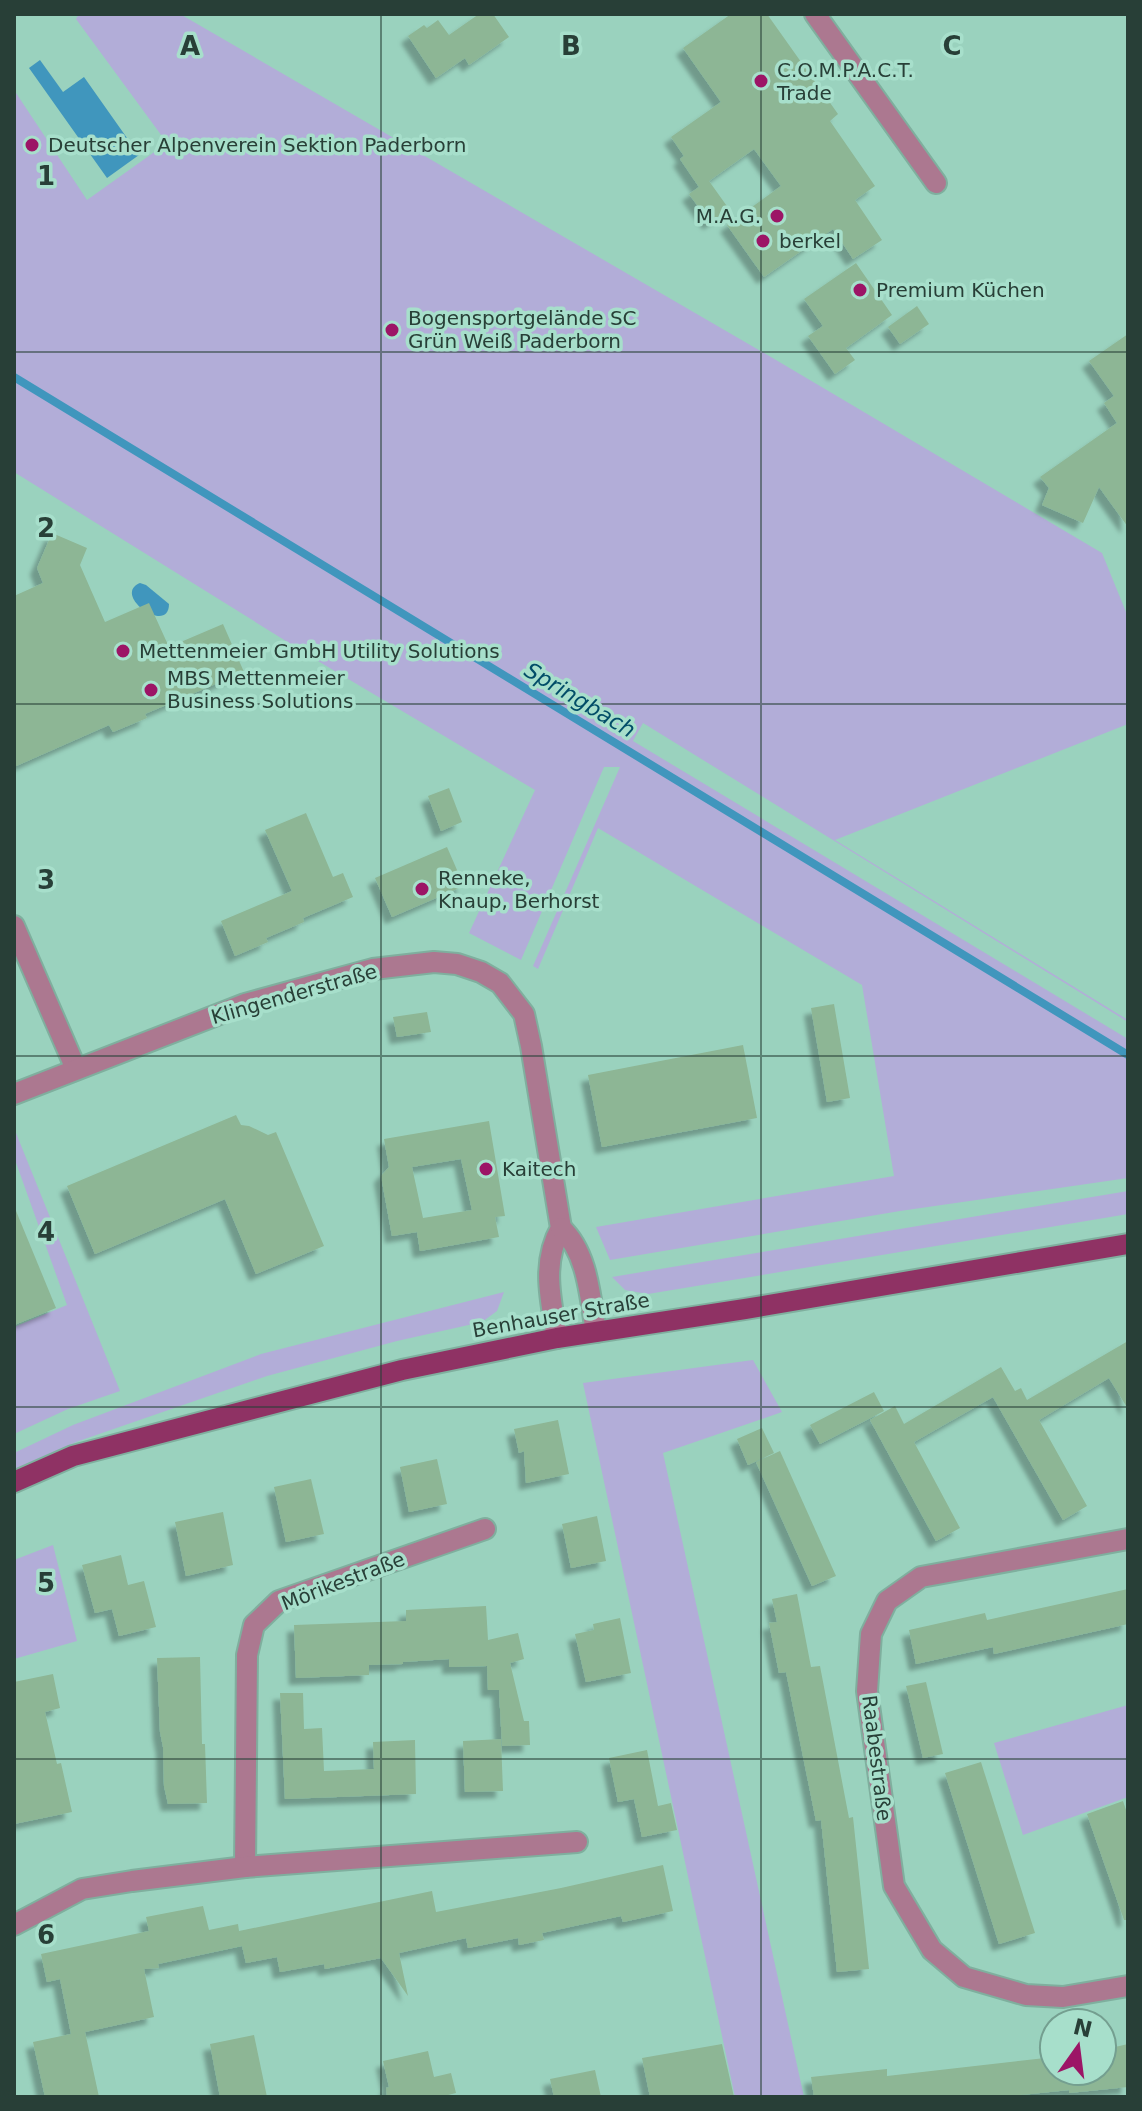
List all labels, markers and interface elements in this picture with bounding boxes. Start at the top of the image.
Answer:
text: A [180,31,200,61]
text: B [561,31,581,61]
text: C [942,31,962,61]
place label: C.O.M.P.A.C.T. Trade [776,58,914,105]
marker: C.O.M.P.A.C.T. Trade [752,72,770,90]
place label: Deutscher Alpenverein Sektion Paderborn [48,133,466,157]
marker: Deutscher Alpenverein Sektion Paderborn [23,136,41,154]
text: 1 [37,161,55,191]
place label: M.A.G. [696,204,761,228]
marker: M.A.G. [768,207,786,225]
place label: berkel [779,229,841,253]
marker: berkel [754,232,772,250]
place label: Premium Küchen [876,278,1045,302]
marker: Premium Küchen [851,281,869,299]
place label: Bogensportgelände SC Grün Weiß Paderborn [408,306,637,353]
marker: Bogensportgelände SC Grün Weiß Paderborn [383,321,401,339]
text: 2 [37,513,55,543]
place label: Mettenmeier GmbH Utility Solutions [139,639,500,663]
marker: Mettenmeier GmbH Utility Solutions [114,642,132,660]
water label: Springbach [520,657,640,743]
place label: MBS Mettenmeier Business Solutions [167,666,353,713]
marker: MBS Mettenmeier Business Solutions [142,681,160,699]
text: 3 [37,865,55,895]
place label: Renneke, Knaup, Berhorst [438,866,600,913]
marker: Renneke, Knaup, Berhorst [413,880,431,898]
street label: Klingenderstraße [208,959,380,1029]
place label: Kaitech [502,1157,576,1181]
marker: Kaitech [477,1160,495,1178]
text: 4 [37,1217,55,1247]
street label: Benhauser Straße [471,1288,651,1342]
street label: Mörikestraße [278,1546,408,1616]
text: 5 [37,1568,55,1598]
street label: Raabestraße [857,1694,897,1822]
text: 6 [37,1920,55,1950]
north arrow [1038,2007,1118,2087]
text: N [1071,2014,1095,2042]

